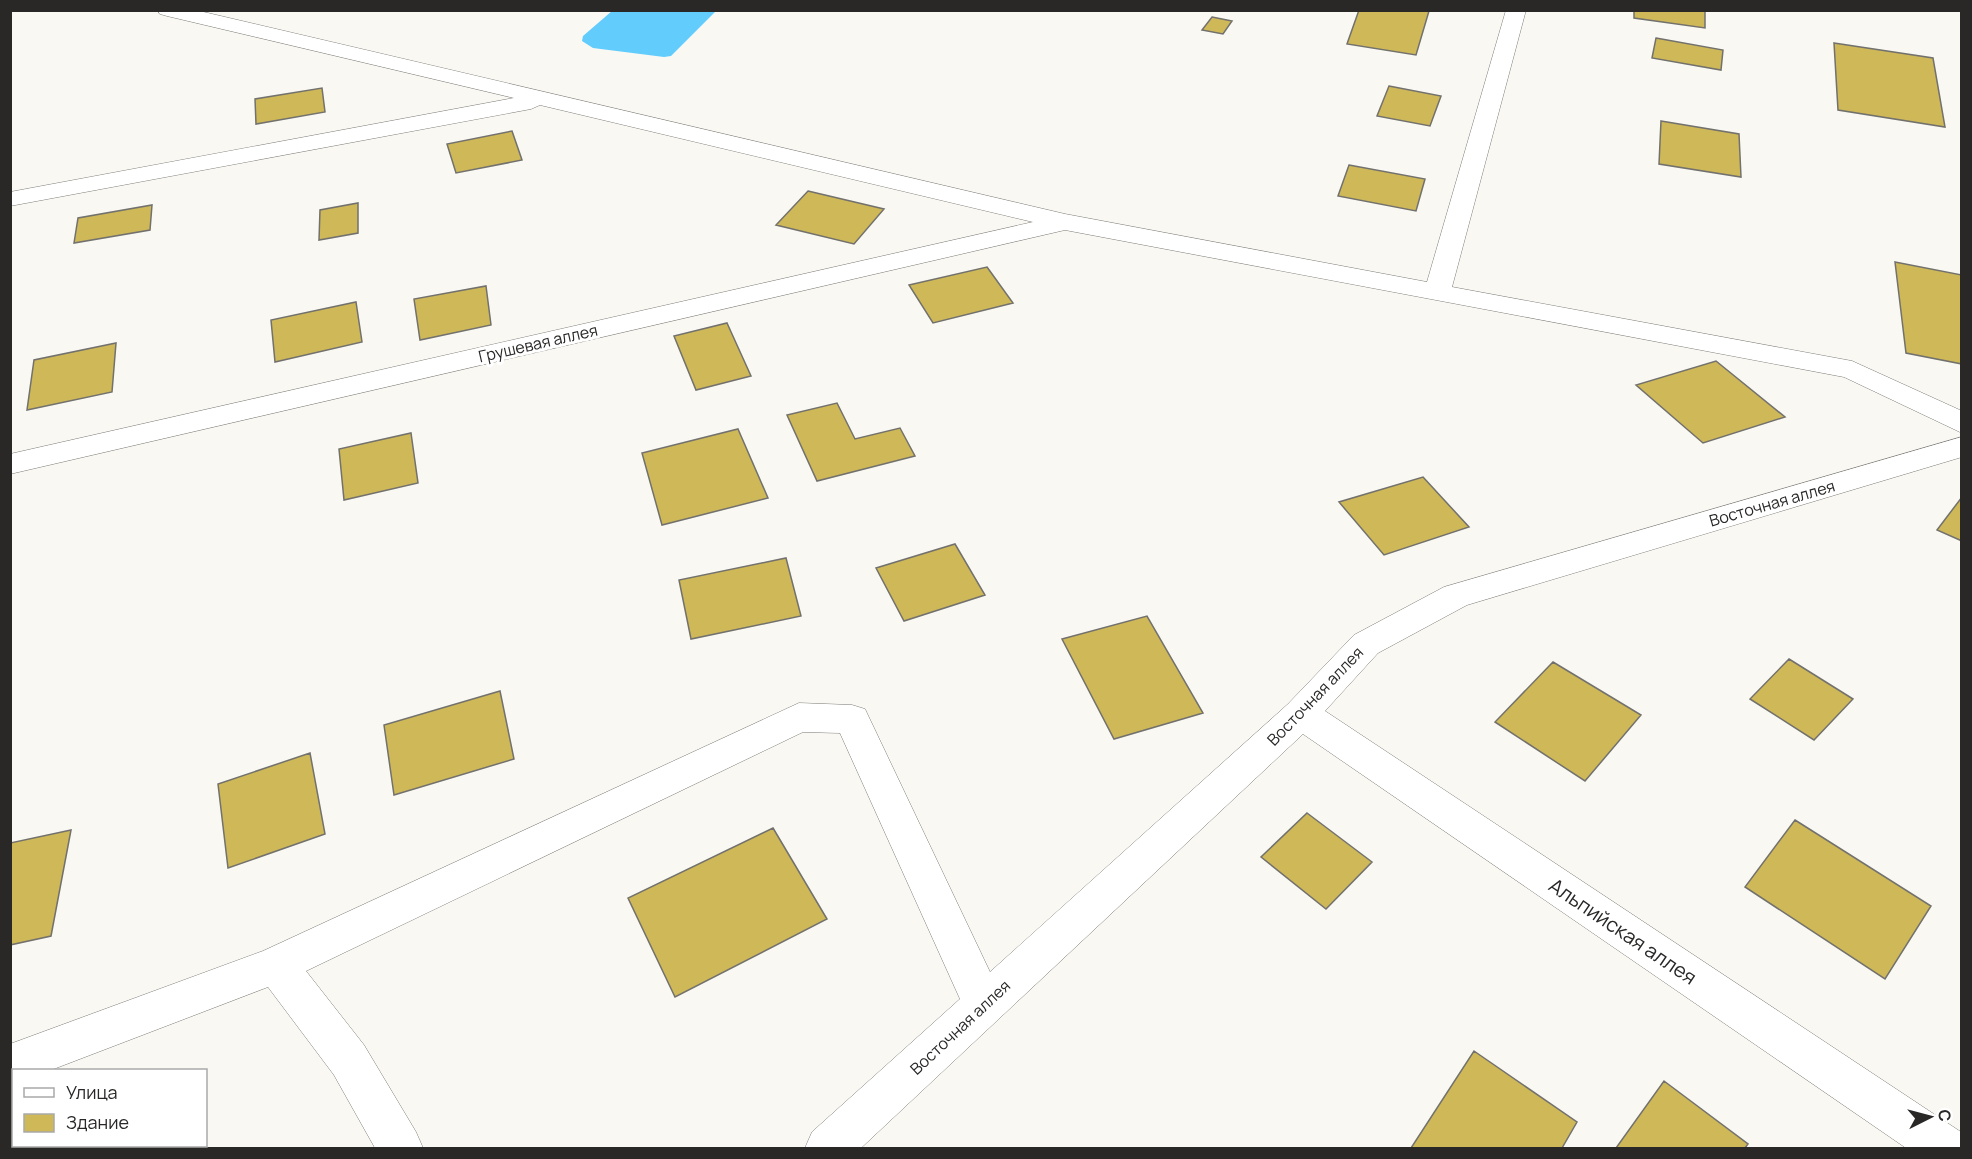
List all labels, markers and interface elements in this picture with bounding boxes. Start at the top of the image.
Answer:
street label: Грушевая аллея [476,319,600,367]
street label: Восточная аллея [1707,475,1837,531]
street label: Восточная аллея [1262,642,1368,750]
street label: Альпийская аллея [1544,872,1702,990]
street label: Восточная аллея [905,975,1015,1079]
legend [12,1069,207,1147]
text: Улица [66,1080,118,1104]
north arrow [1900,1087,1960,1147]
text: С [1933,1108,1956,1123]
text: Здание [66,1110,129,1134]

